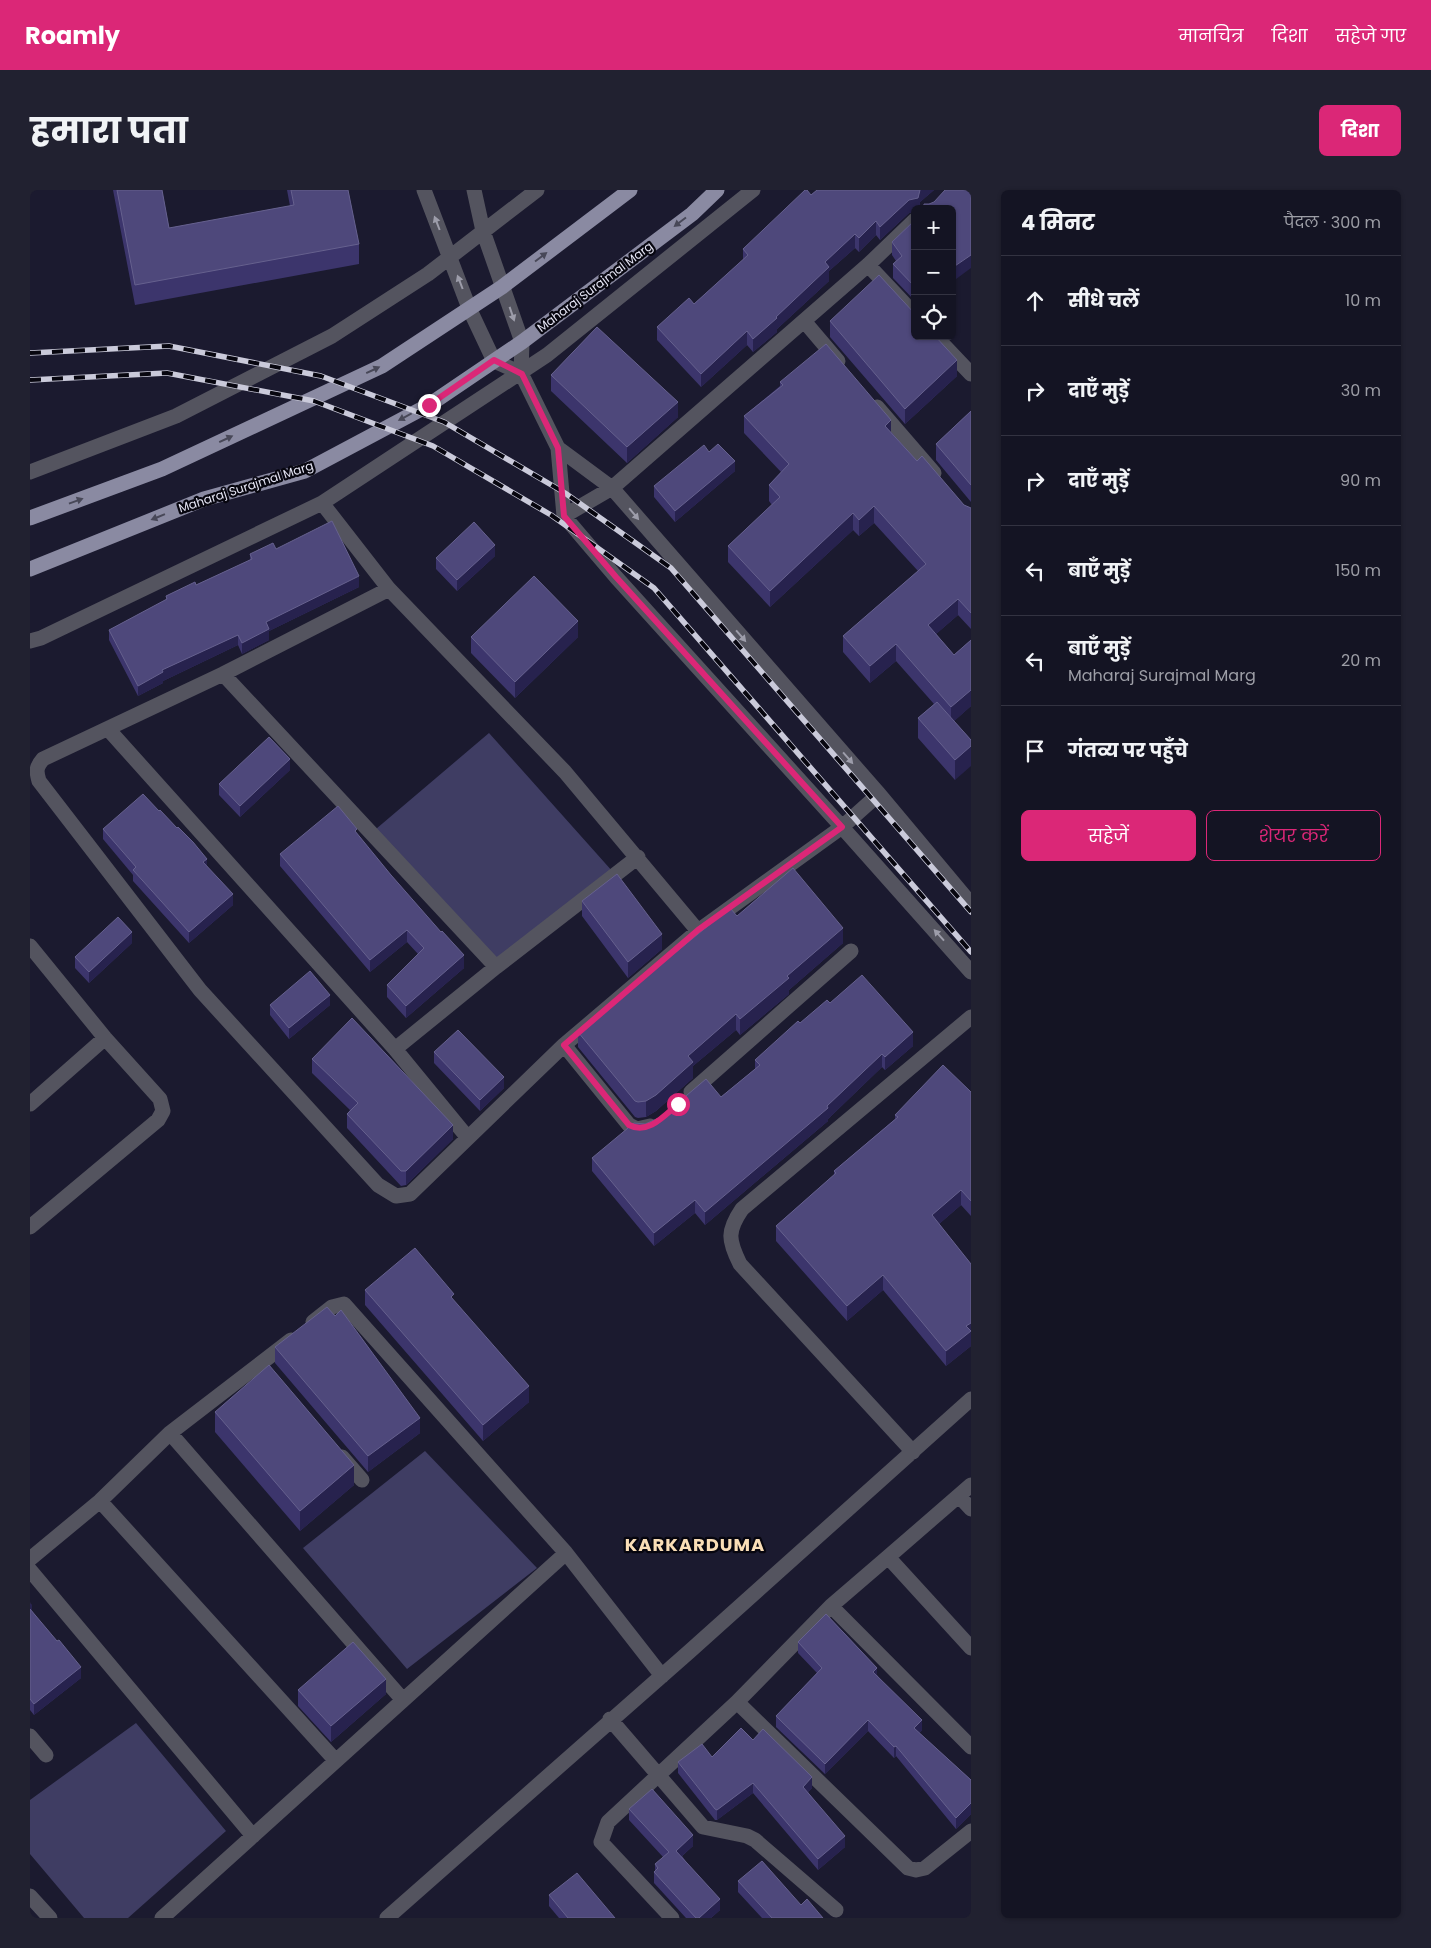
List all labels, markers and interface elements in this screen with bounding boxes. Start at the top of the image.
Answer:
text: Roamly [25,19,120,52]
text: मानचित्र [1179,23,1243,48]
text: दिशा [1271,23,1308,48]
text: सहेजे गए [1336,23,1406,48]
button: दिशा [1319,105,1401,156]
text: हमारा पता [30,106,188,155]
map controls [911,205,956,340]
button: + [911,205,956,250]
text: 4 मिनट [1021,208,1095,237]
text: पैदल · 300 m [1284,211,1381,234]
one-way arrow [433,216,440,231]
one-way arrow [674,217,687,228]
street label: Maharaj Surajmal Marg [533,237,656,336]
button: − [911,250,956,295]
one-way arrow [534,252,547,263]
one-way arrow [456,274,464,289]
icon: ahead [1021,287,1049,315]
text: सीधे चलें [1068,287,1139,314]
text: 10 m [1345,289,1381,312]
button: locate [911,295,956,340]
one-way arrow [509,307,516,322]
one-way arrow [366,366,380,374]
icon: right [1021,377,1049,405]
text: दाएँ मुड़ें [1068,377,1129,404]
text: 30 m [1341,379,1381,402]
route end [418,394,441,417]
one-way arrow [398,413,412,422]
one-way arrow [219,435,233,443]
street label: Maharaj Surajmal Marg [176,457,315,516]
icon: right [1021,467,1049,495]
text: दाएँ मुड़ें [1068,467,1129,494]
text: 90 m [1340,469,1381,492]
one-way arrow [68,497,83,504]
one-way arrow [628,507,640,519]
one-way arrow [150,513,165,521]
icon: left [1021,557,1049,585]
text: बाएँ मुड़ें [1068,557,1130,584]
text: 150 m [1335,559,1381,582]
one-way arrow [735,630,747,642]
text: बाएँ मुड़ें [1068,635,1130,662]
icon: left [1021,647,1049,675]
text: 20 m [1341,649,1381,672]
text: Maharaj Surajmal Marg [1068,664,1256,687]
icon: arrive [1021,737,1049,765]
text: गंतव्य पर पहुँचे [1068,737,1188,764]
one-way arrow [842,752,854,764]
button: सहेजें [1021,810,1196,861]
button: शेयर करें [1206,810,1381,861]
one-way arrow [933,929,944,942]
route start [667,1093,690,1116]
district label: KARKARDUMA [625,1532,765,1557]

